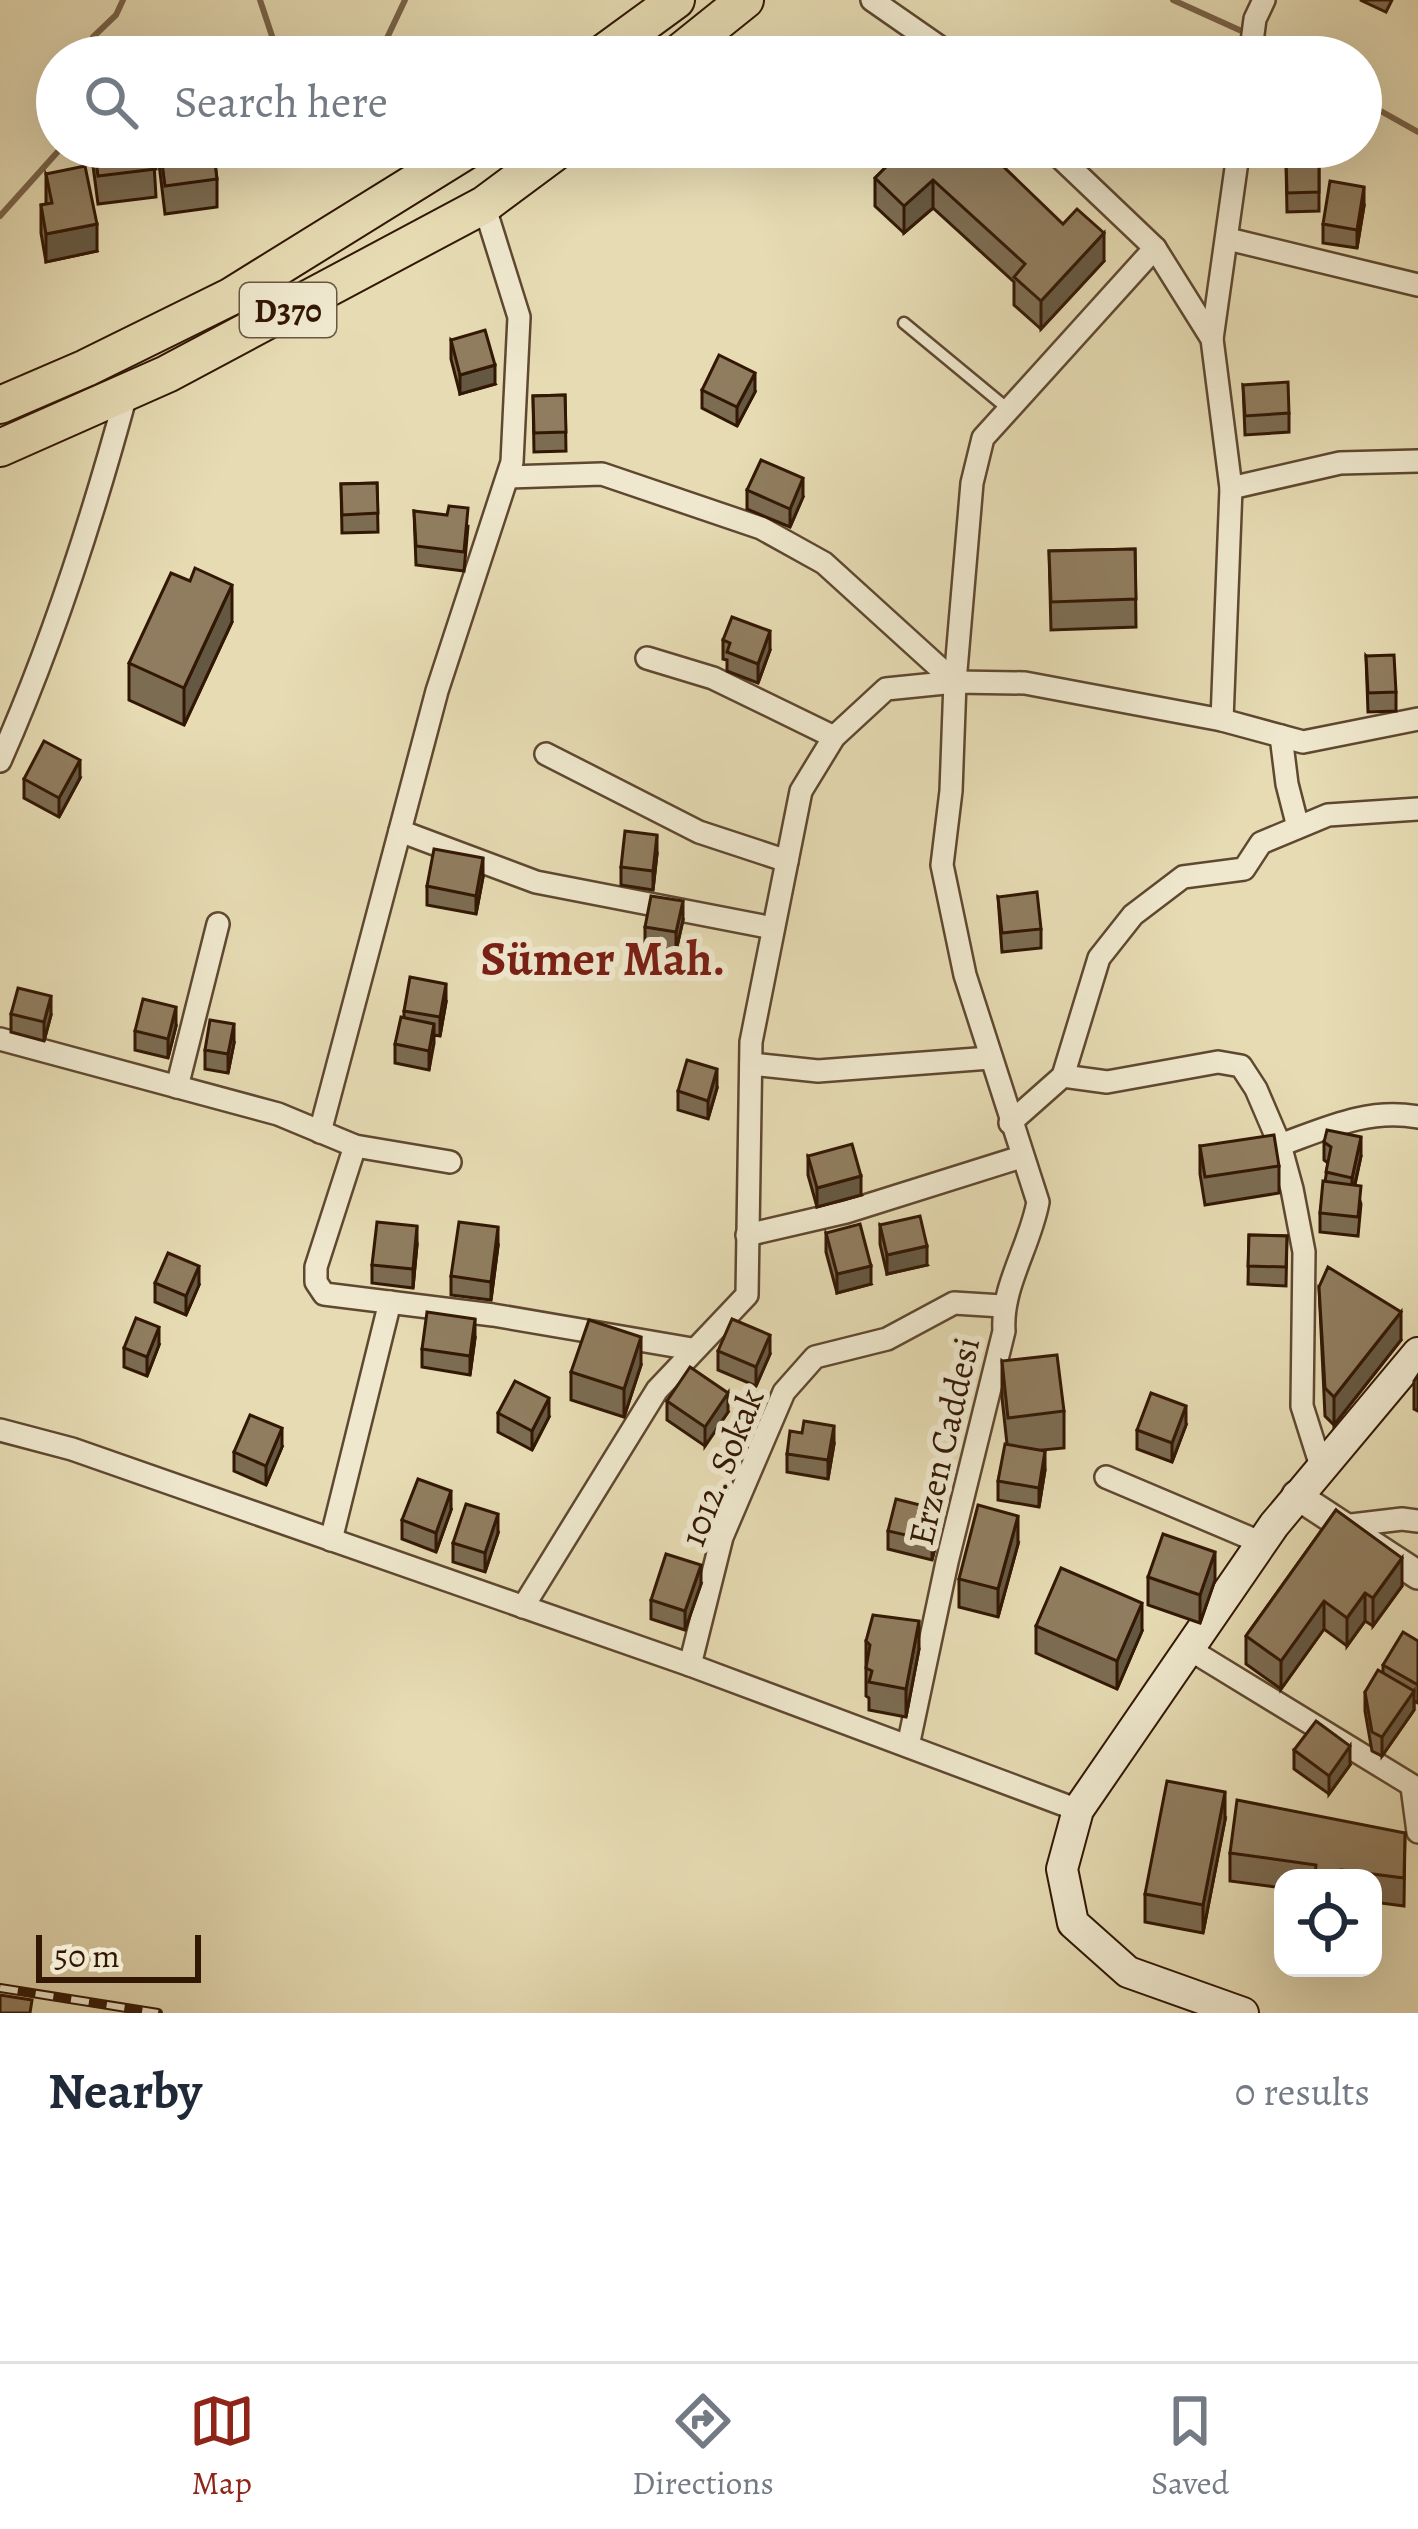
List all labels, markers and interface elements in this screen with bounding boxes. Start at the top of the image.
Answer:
search box [36,36,1382,168]
icon: search [78,69,144,135]
text: Search here [174,71,388,133]
road number: D370 [240,283,336,337]
district label: Sümer Mah. [481,926,725,992]
street label: Erzen Caddesi [896,1332,991,1550]
street label: 1012. Sokak [668,1381,775,1554]
map controls [1274,1869,1382,1977]
button: locate [1274,1869,1382,1977]
scale bar [36,1929,201,1982]
text: 50 m [54,1933,120,1978]
text: Nearby [48,2056,202,2126]
text: 0 results [1235,2065,1370,2118]
tab: Map [189,2388,255,2505]
tab: Directions [632,2388,774,2505]
tab: Saved [1151,2388,1229,2505]

